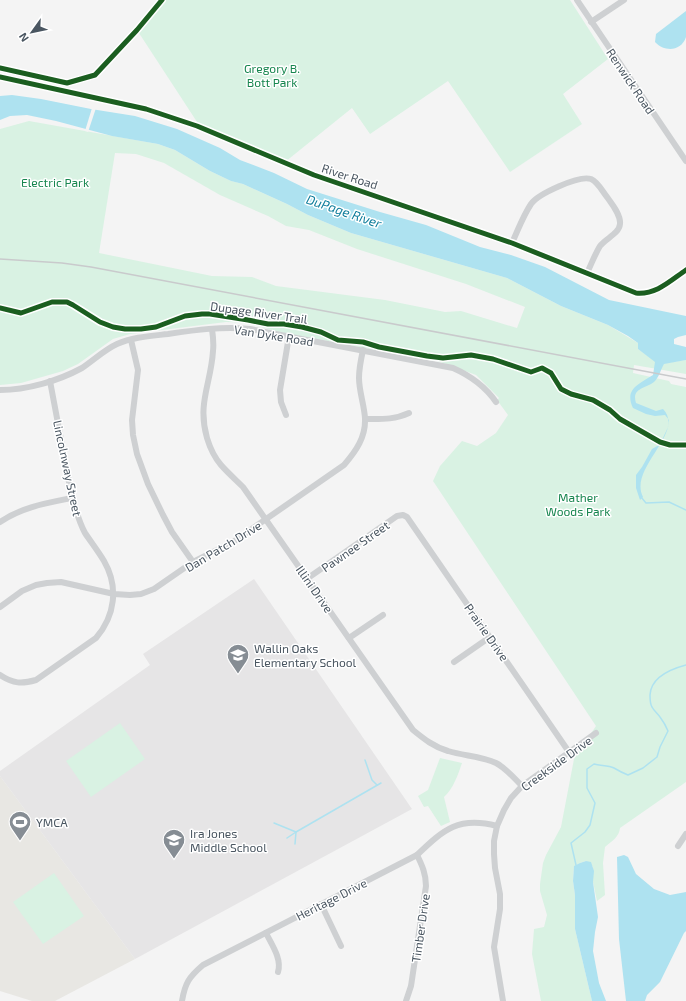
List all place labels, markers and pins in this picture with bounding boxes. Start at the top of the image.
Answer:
place label: Wallin Oaks Elementary School [254,641,357,669]
school or university icon: Wallin Oaks Elementary School [225,642,251,675]
sports icon: YMCA [7,809,33,842]
place label: YMCA [36,815,68,829]
place label: Ira Jones Middle School [190,826,267,854]
school or university icon: Ira Jones Middle School [161,827,187,860]

